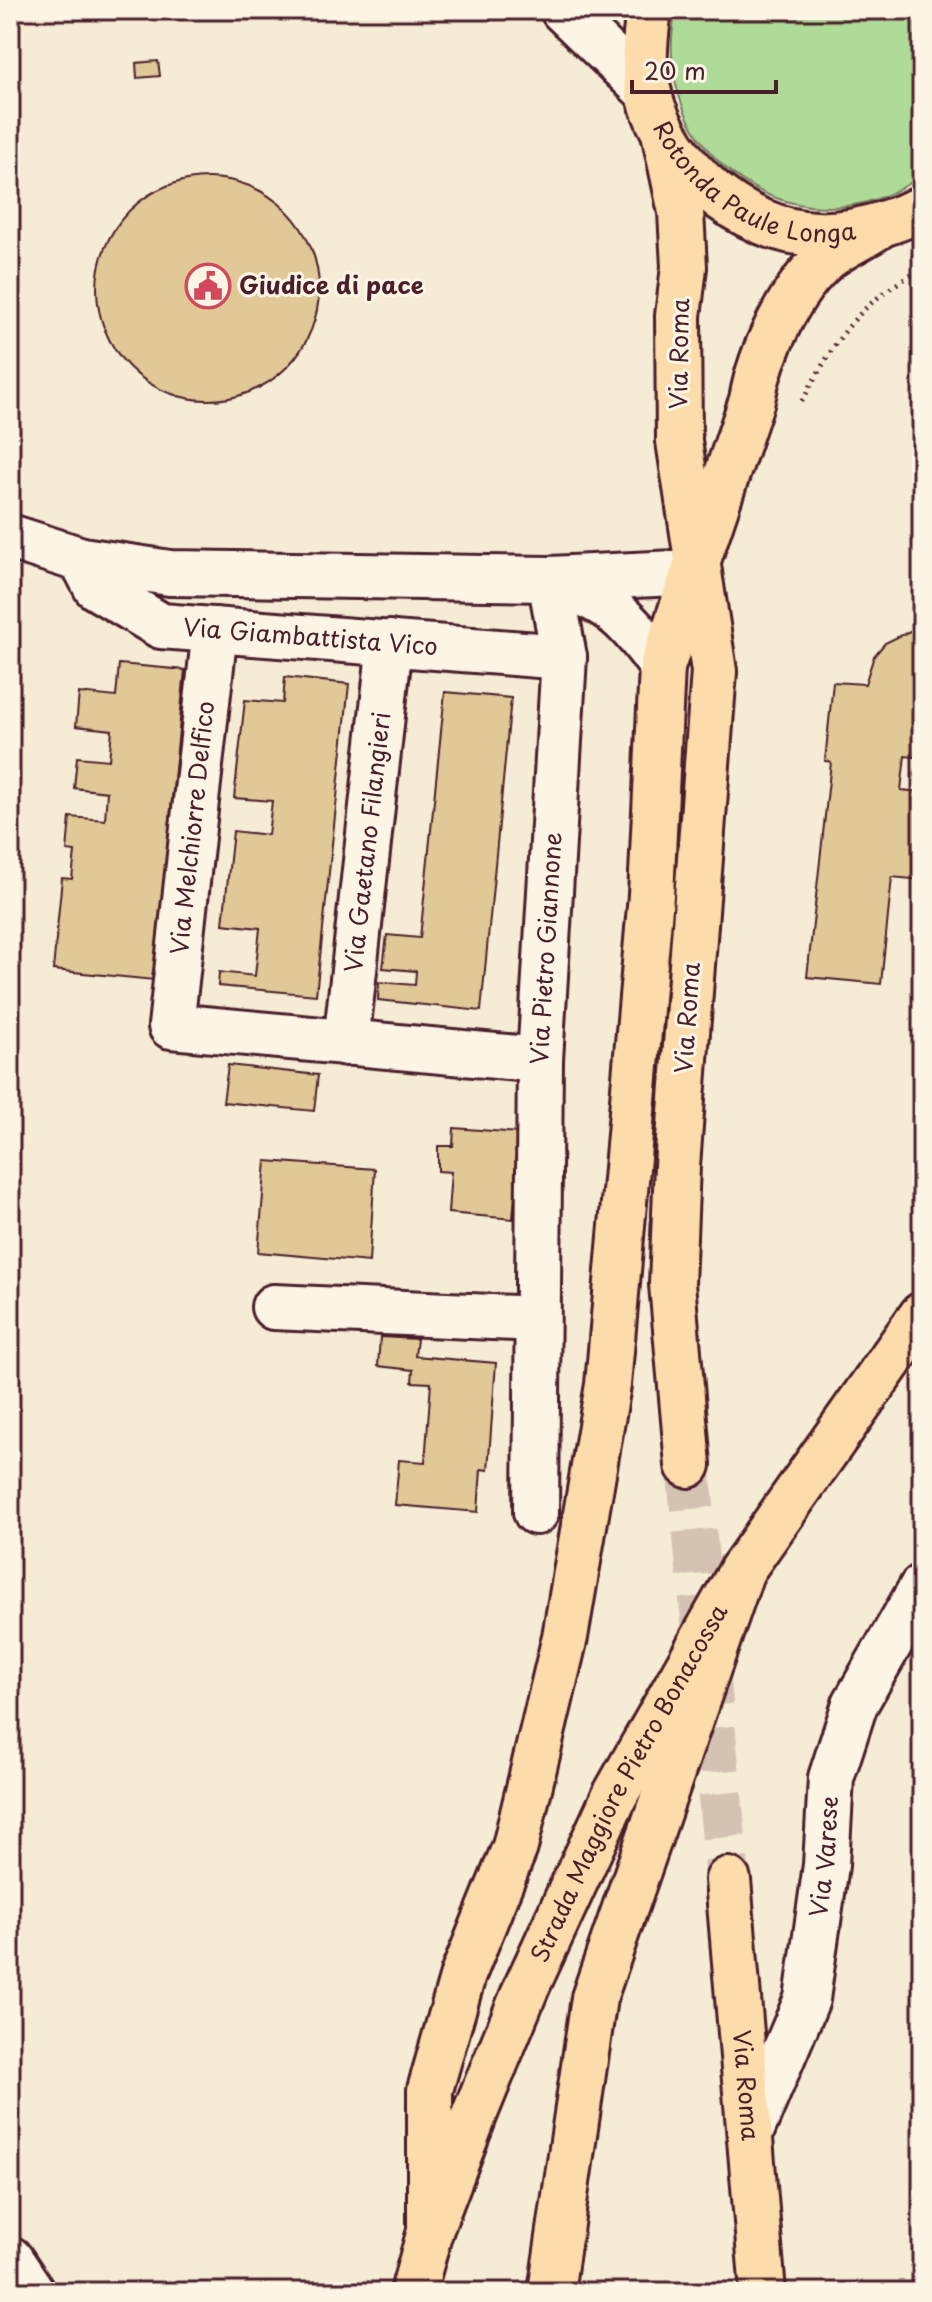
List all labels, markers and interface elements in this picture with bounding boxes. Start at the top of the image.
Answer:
scale bar [632,44,776,94]
text: 20 m [644,52,706,88]
street label: Rotonda Paule Longa [645,114,858,250]
public building icon: Giudice di pace [184,262,232,310]
place label: Giudice di pace [239,266,424,302]
street label: Via Roma [659,298,697,410]
street label: Via Giambattista Vico [182,608,439,663]
street label: Via Melchiorre Delfico [160,699,222,956]
street label: Via Gaetano Filangieri [334,710,398,974]
street label: Via Pietro Giannone [520,831,570,1065]
street label: Via Roma [664,961,708,1074]
street label: Strada Maggiore Pietro Bonacossa [520,1597,735,1968]
street label: Via Varese [799,1795,846,1919]
street label: Via Roma [725,2028,770,2142]

